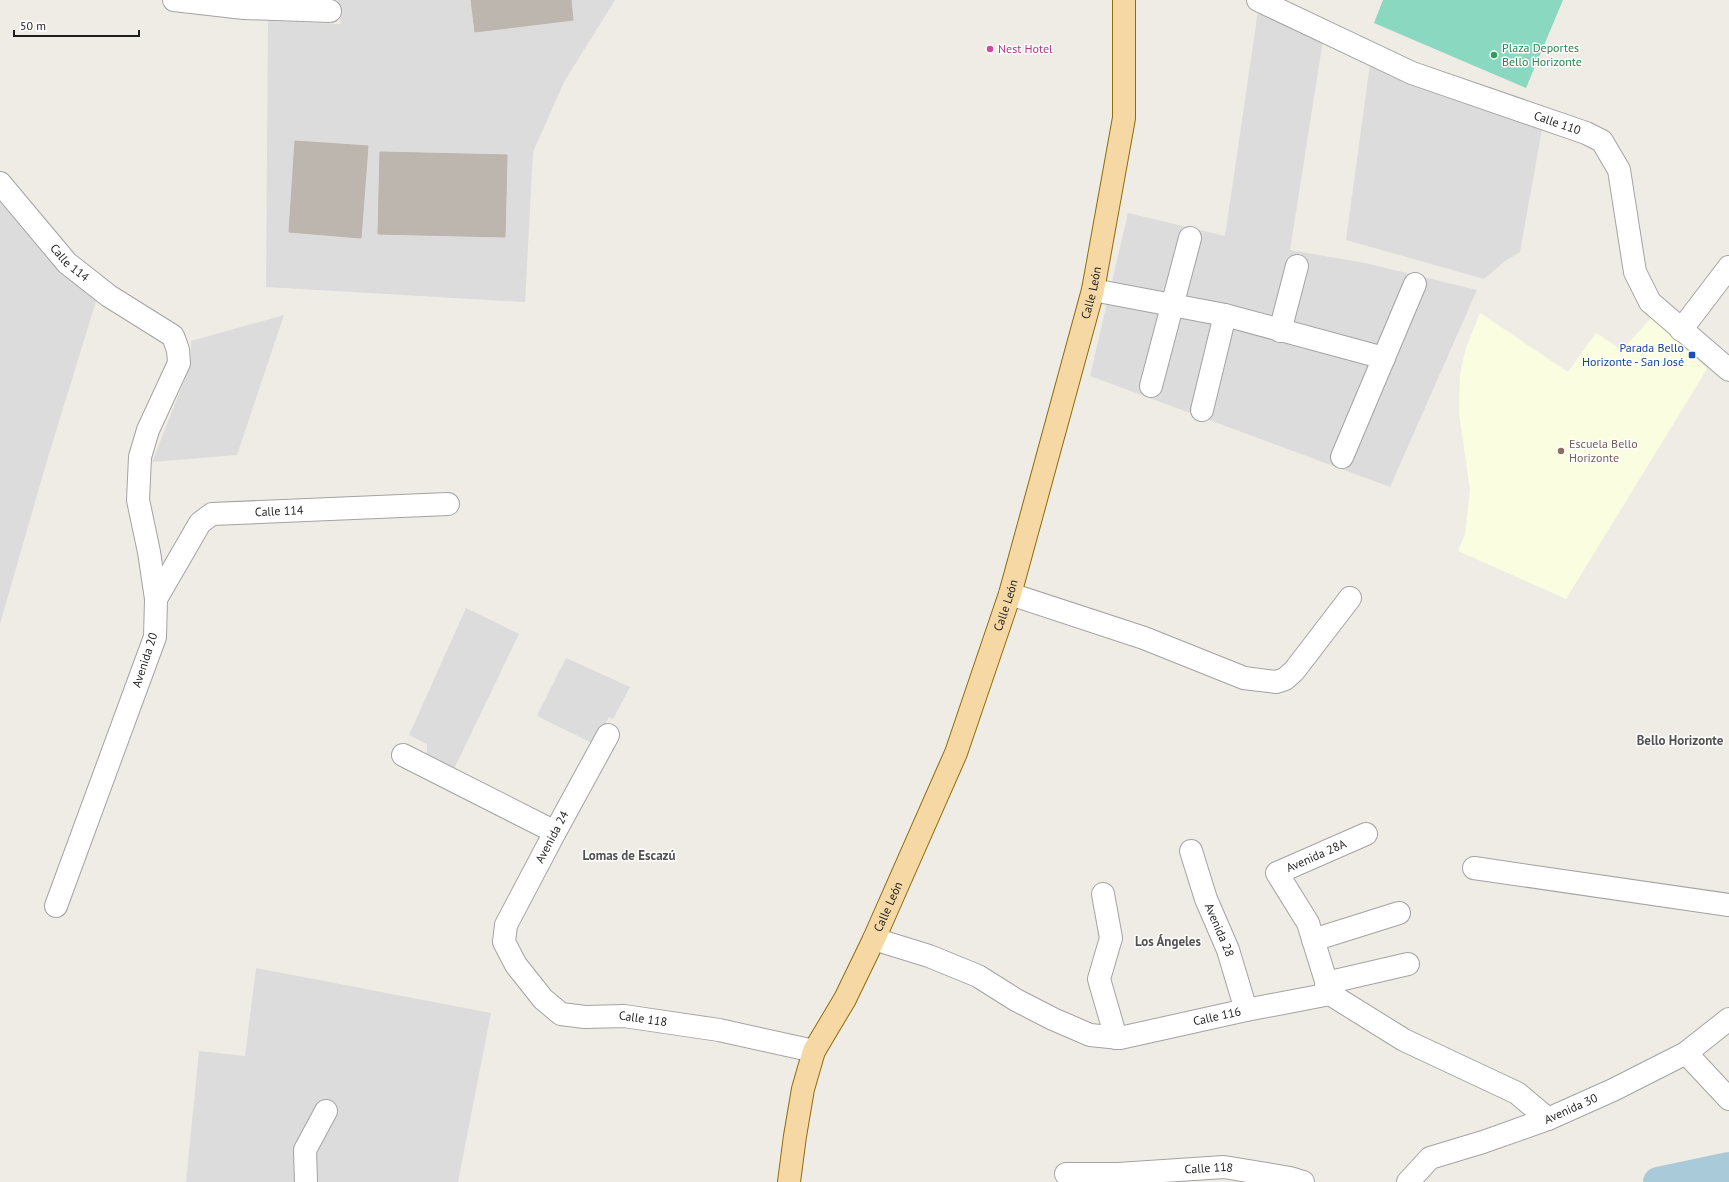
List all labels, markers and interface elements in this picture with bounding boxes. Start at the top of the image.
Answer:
scale bar [14,12,139,38]
text: 50 m [20,18,46,33]
place label: Plaza Deportes Bello Horizonte [1502,40,1582,69]
place label: Nest Hotel [998,41,1053,56]
marker: Nest Hotel [985,44,995,54]
marker: Plaza Deportes Bello Horizonte [1489,50,1499,60]
street label: Calle 110 [1532,108,1583,138]
street label: Calle 114 [47,240,93,285]
street label: Calle León [1077,265,1104,321]
place label: Parada Bello Horizonte - San José [1582,340,1684,369]
marker: Parada Bello Horizonte - San José [1687,350,1697,360]
place label: Escuela Bello Horizonte [1569,436,1638,465]
marker: Escuela Bello Horizonte [1556,446,1566,456]
street label: Calle 114 [255,502,304,519]
street label: Calle León [990,578,1021,633]
street label: Avenida 20 [129,630,161,689]
district label: Bello Horizonte [1637,732,1724,749]
street label: Avenida 24 [532,808,572,865]
street label: Avenida 28A [1284,836,1348,875]
district label: Lomas de Escazú [582,847,676,864]
street label: Calle León [870,879,905,934]
street label: Avenida 28 [1202,901,1238,958]
district label: Los Ángeles [1135,933,1201,950]
street label: Calle 116 [1192,1003,1242,1029]
street label: Calle 118 [619,1008,668,1029]
street label: Avenida 30 [1542,1090,1600,1127]
street label: Calle 118 [1184,1159,1234,1177]

